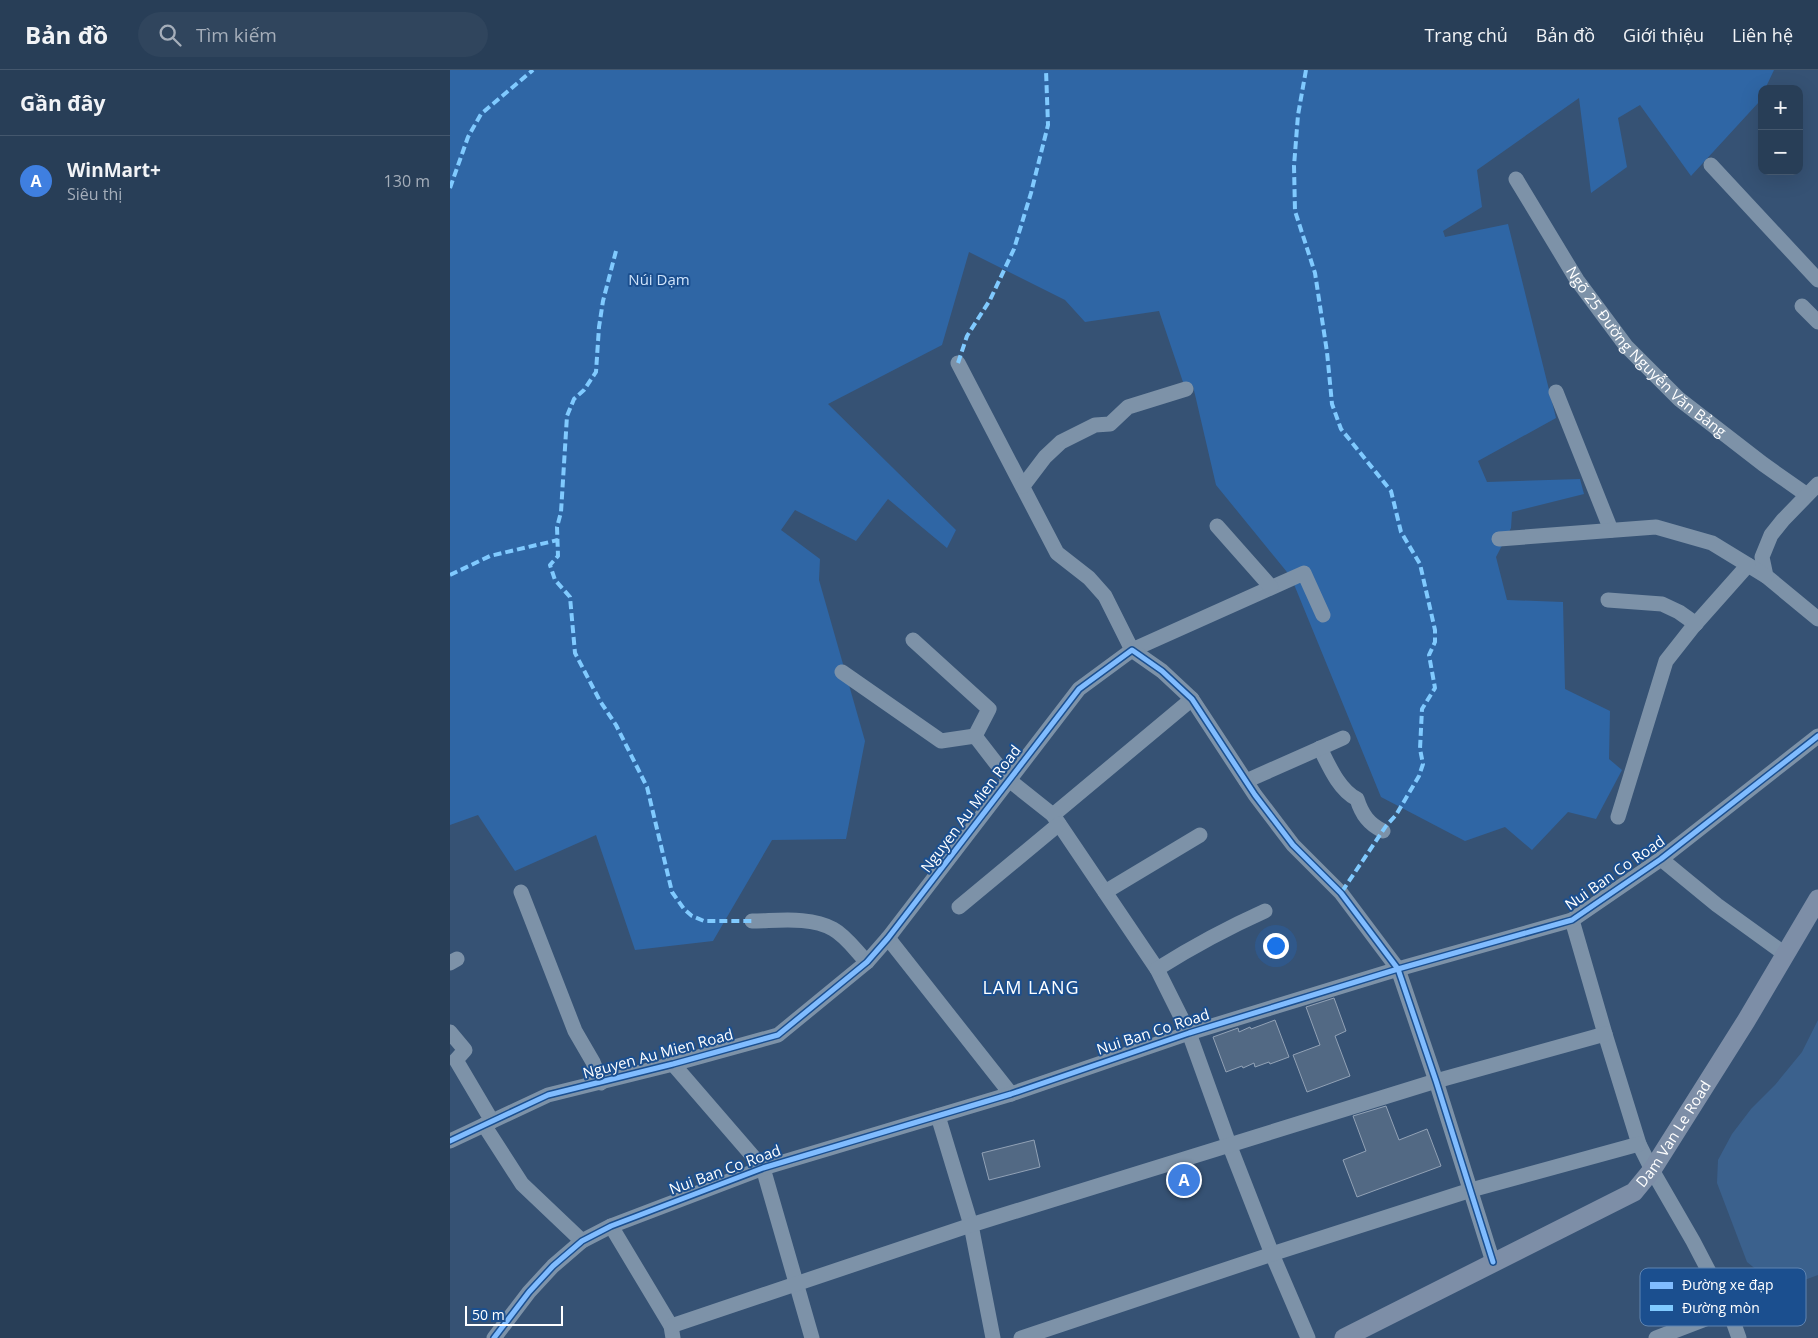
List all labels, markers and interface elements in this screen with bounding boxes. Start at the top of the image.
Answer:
search box [138,12,488,57]
text: Bản đồ [25,18,108,51]
icon: search [156,21,184,49]
text: Tìm kiếm [196,22,277,48]
text: Trang chủ [1424,23,1508,47]
text: Bản đồ [1536,23,1595,47]
text: Giới thiệu [1623,23,1704,47]
text: Liên hệ [1732,23,1793,47]
map controls [1758,85,1803,175]
button: + [1758,85,1803,130]
text: Gần đây [20,89,105,117]
button: − [1758,130,1803,175]
text: WinMart+ [67,157,161,183]
text: A [30,170,42,192]
text: 130 m [384,170,430,192]
text: Siêu thị [67,183,122,205]
street label: Ngõ 25 Đường Nguyễn Văn Bảng [1562,262,1731,441]
park label: Núi Dạm [628,269,690,289]
street label: Nguyen Au Mien Road [916,741,1025,876]
street label: Nui Ban Co Road [1561,830,1668,914]
your location [1263,933,1289,959]
district label: LAM LANG [982,975,1080,999]
street label: Nui Ban Co Road [1094,1003,1212,1059]
street label: Nguyen Au Mien Road [580,1023,735,1083]
street label: Dam Van Le Road [1631,1076,1715,1191]
street label: Nui Ban Co Road [666,1140,783,1199]
pin: A [1168,1161,1200,1199]
legend [1640,1268,1806,1326]
text: Đường xe đạp [1682,1275,1774,1294]
text: Đường mòn [1682,1298,1760,1317]
scale bar [465,1303,562,1326]
text: 50 m [472,1305,505,1324]

